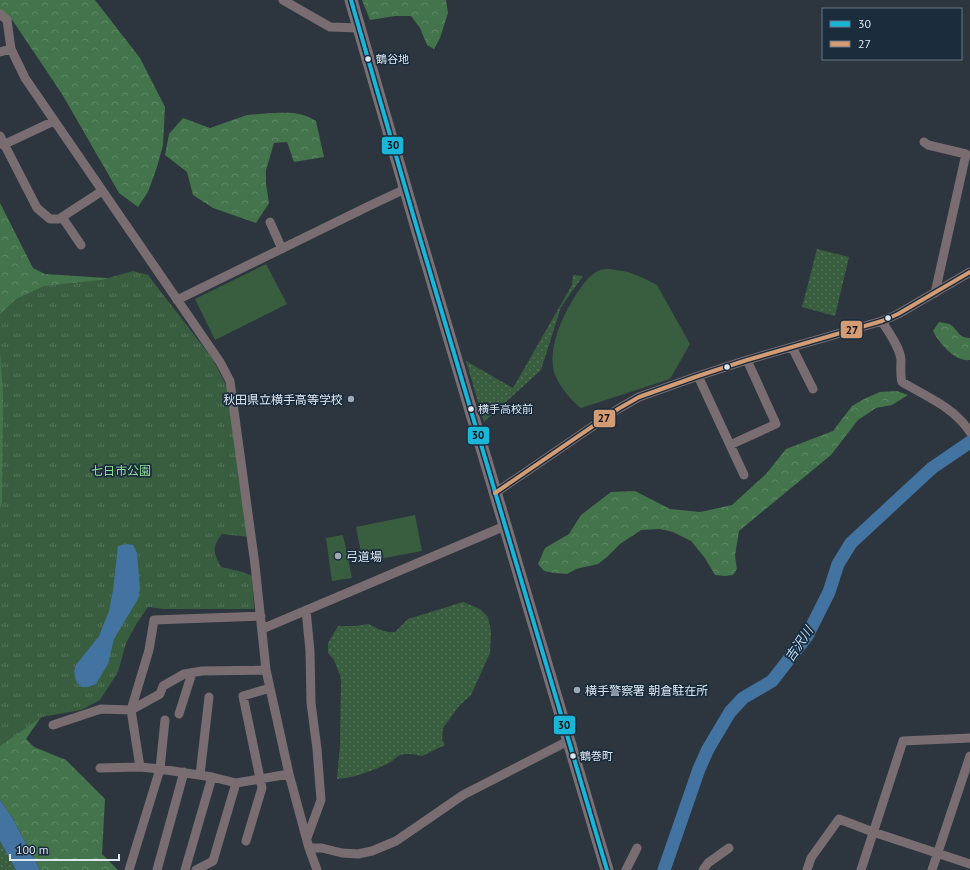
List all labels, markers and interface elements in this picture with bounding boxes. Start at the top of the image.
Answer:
legend [822,8,962,60]
text: 30 [858,16,872,31]
text: 27 [858,36,871,51]
place label: 鶴谷地 [376,52,409,66]
marker: 鶴谷地 [363,54,373,64]
line badge: 30 [381,136,404,155]
text: 30 [387,138,399,152]
unlabelled marker [883,313,893,323]
line badge: 27 [840,320,863,339]
text: 27 [846,323,858,337]
unlabelled marker [722,362,732,372]
place label: 秋田県立横手高等学校 [223,392,343,407]
marker: 秋田県立横手高等学校 [346,394,356,404]
place label: 横手高校前 [478,402,533,416]
marker: 横手高校前 [466,404,476,414]
line badge: 27 [593,409,616,428]
text: 27 [598,411,610,425]
line badge: 30 [467,426,490,445]
text: 30 [472,428,484,442]
park label: 七日市公園 [91,463,151,478]
place label: 弓道場 [346,549,382,564]
marker: 弓道場 [333,551,343,561]
water label: 吉沢川 [781,621,818,665]
place label: 横手警察署 朝倉駐在所 [585,683,708,698]
marker: 横手警察署 朝倉駐在所 [572,685,582,695]
line badge: 30 [553,715,576,735]
text: 30 [558,718,570,732]
place label: 鶴巻町 [580,749,613,763]
marker: 鶴巻町 [568,751,578,761]
scale bar [10,836,119,862]
text: 100 m [16,842,49,857]

